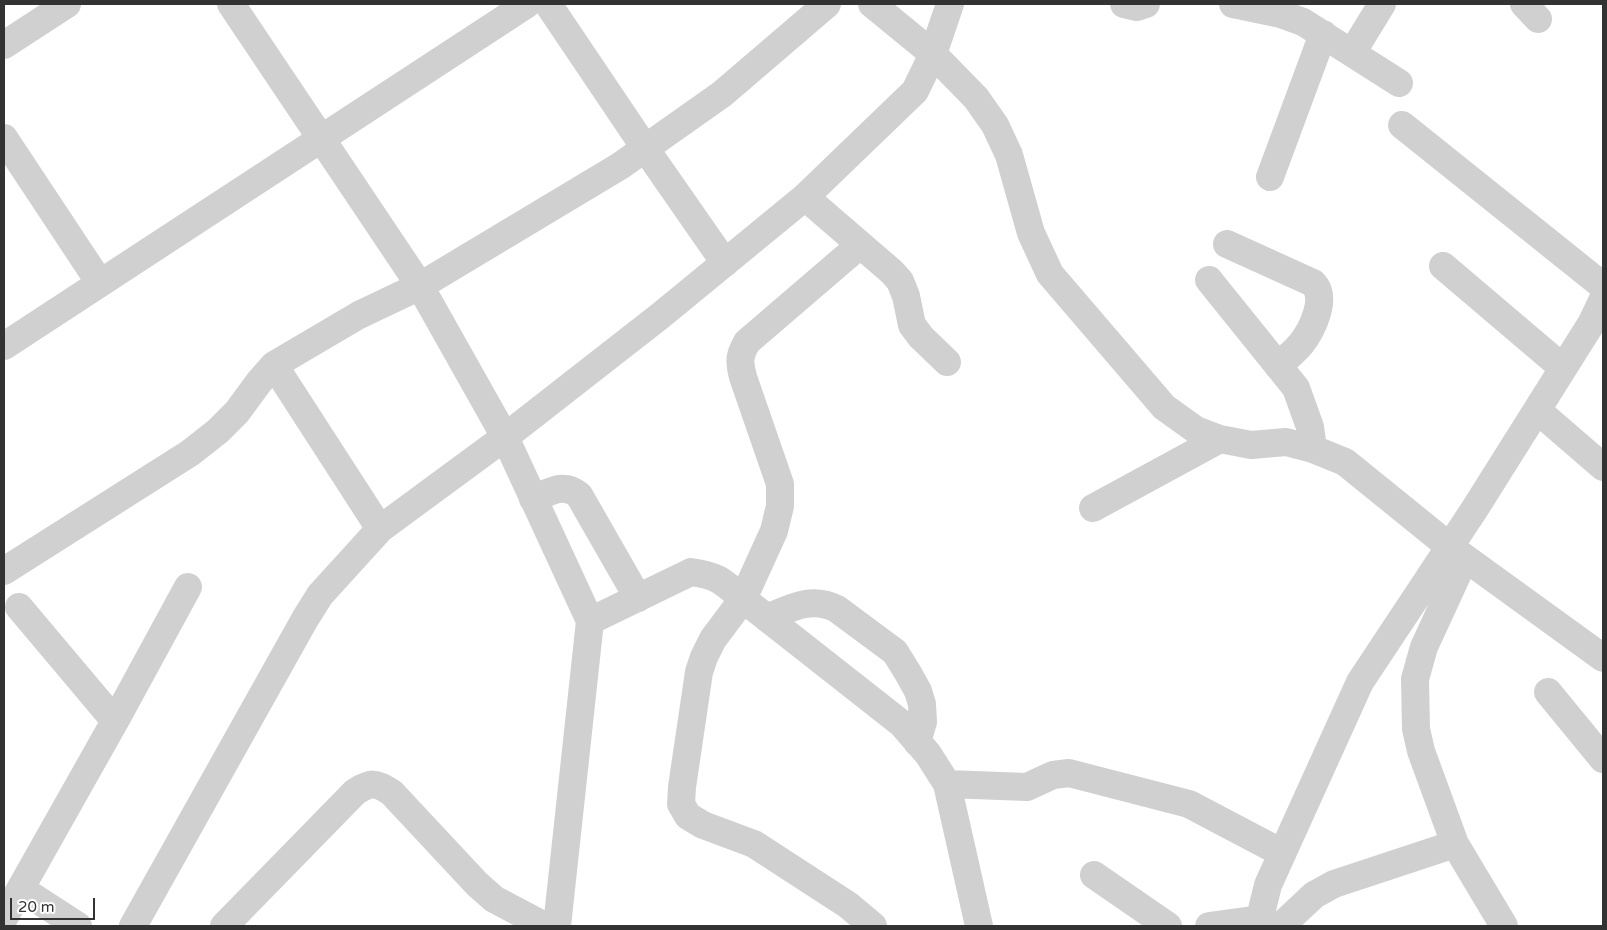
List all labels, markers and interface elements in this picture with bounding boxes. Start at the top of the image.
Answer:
scale bar [12,888,98,920]
text: 20 m [18,898,55,916]

